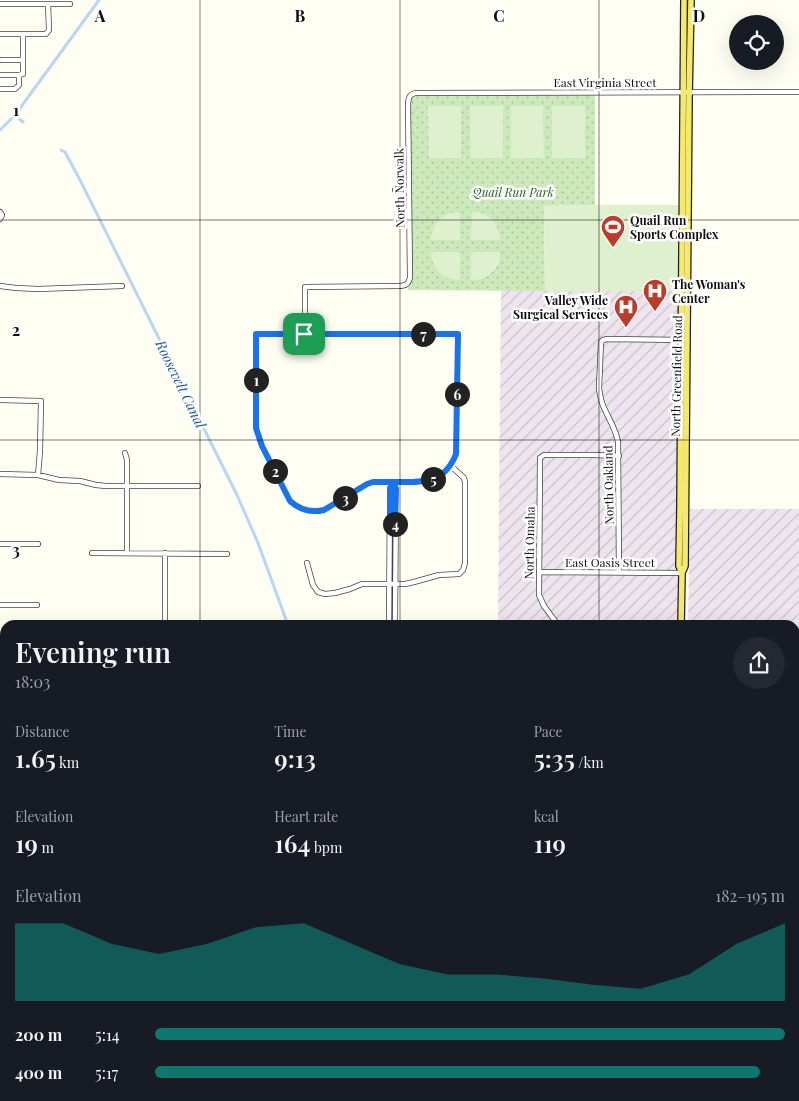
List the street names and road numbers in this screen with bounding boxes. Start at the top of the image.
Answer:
street label: East Virginia Street [554,74,657,90]
street label: North Norwalk [390,148,408,228]
street label: North Greenfield Road [667,315,685,437]
street label: North Oakland [599,445,617,525]
street label: North Omaha [520,506,538,580]
street label: East Oasis Street [565,554,656,570]

